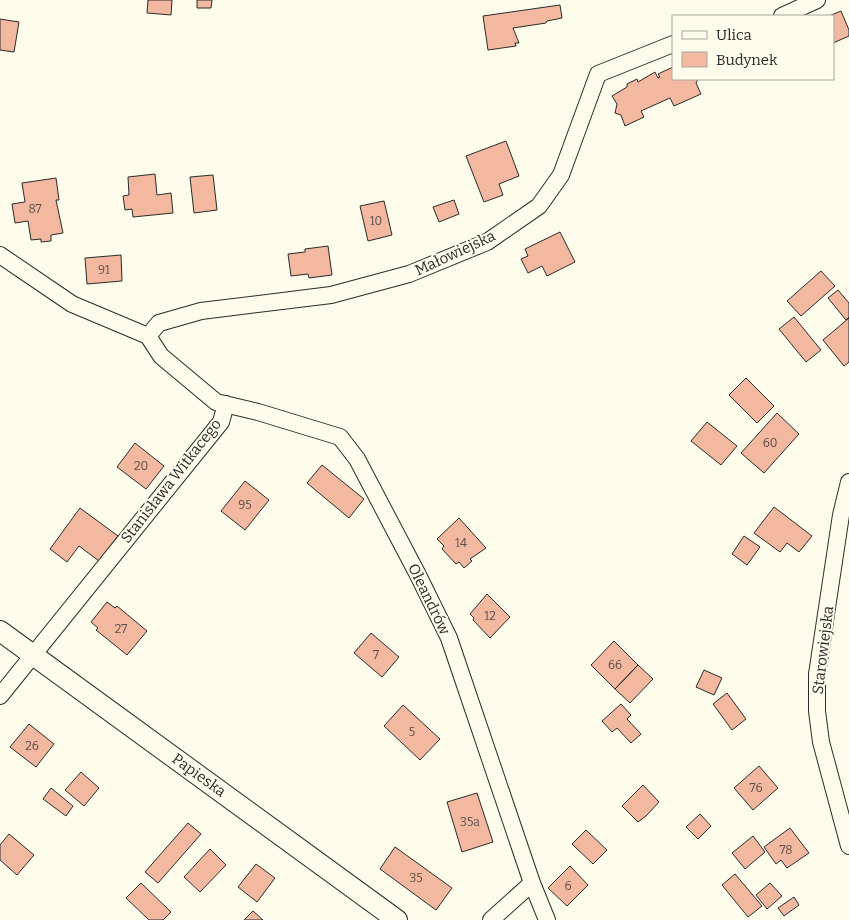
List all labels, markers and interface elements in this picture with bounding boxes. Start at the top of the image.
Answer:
legend [672,15,834,80]
text: Ulica [716,26,752,44]
text: Budynek [716,51,778,69]
house number: 87 [28,202,42,216]
house number: 10 [370,214,382,228]
street label: Małowiejska [412,227,498,279]
house number: 91 [98,263,110,277]
street label: Stanisława Witkacego [117,415,225,547]
house number: 60 [763,436,777,450]
house number: 20 [134,459,148,473]
house number: 95 [238,498,252,512]
house number: 14 [455,536,467,550]
street label: Oleandrów [404,561,454,638]
street label: Starowiejska [809,605,837,695]
house number: 12 [484,609,496,623]
house number: 27 [115,622,127,636]
house number: 7 [373,648,379,662]
house number: 66 [608,658,622,672]
house number: 5 [409,725,415,739]
house number: 26 [25,739,39,753]
street label: Papieska [169,750,229,800]
house number: 76 [750,781,762,795]
house number: 35a [460,815,480,829]
house number: 78 [779,843,793,857]
house number: 35 [409,871,423,885]
house number: 6 [564,879,572,893]

